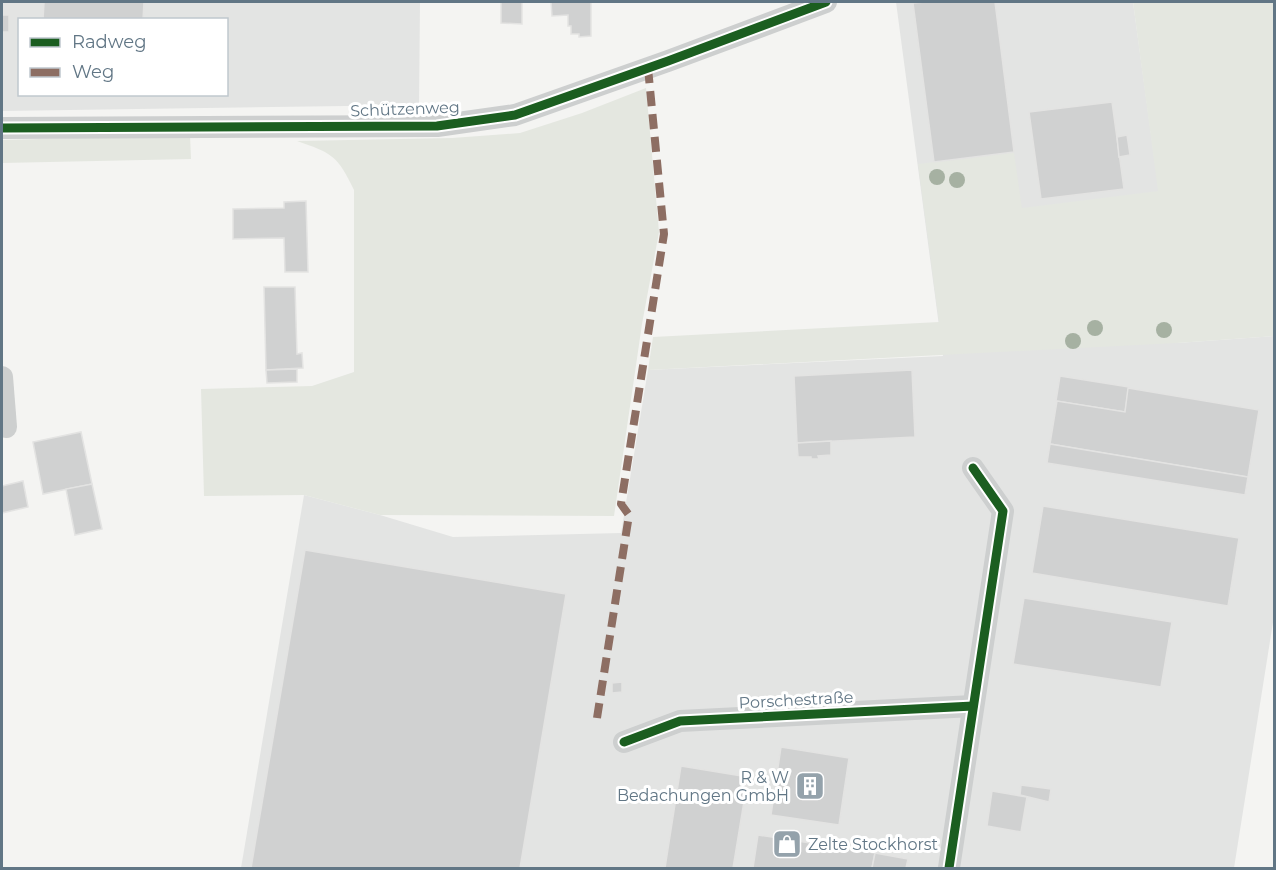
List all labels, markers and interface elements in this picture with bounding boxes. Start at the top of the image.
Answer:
legend [18,18,228,96]
text: Radweg [72,31,147,53]
text: Weg [72,61,114,83]
street label: Schützenweg [350,98,460,120]
street label: Porschestraße [738,688,854,712]
place label: R & W Bedachungen GmbH [617,768,789,805]
building icon: R & W Bedachungen GmbH [794,770,826,802]
shop icon: Zelte Stockhorst [771,828,803,860]
place label: Zelte Stockhorst [808,835,939,854]

